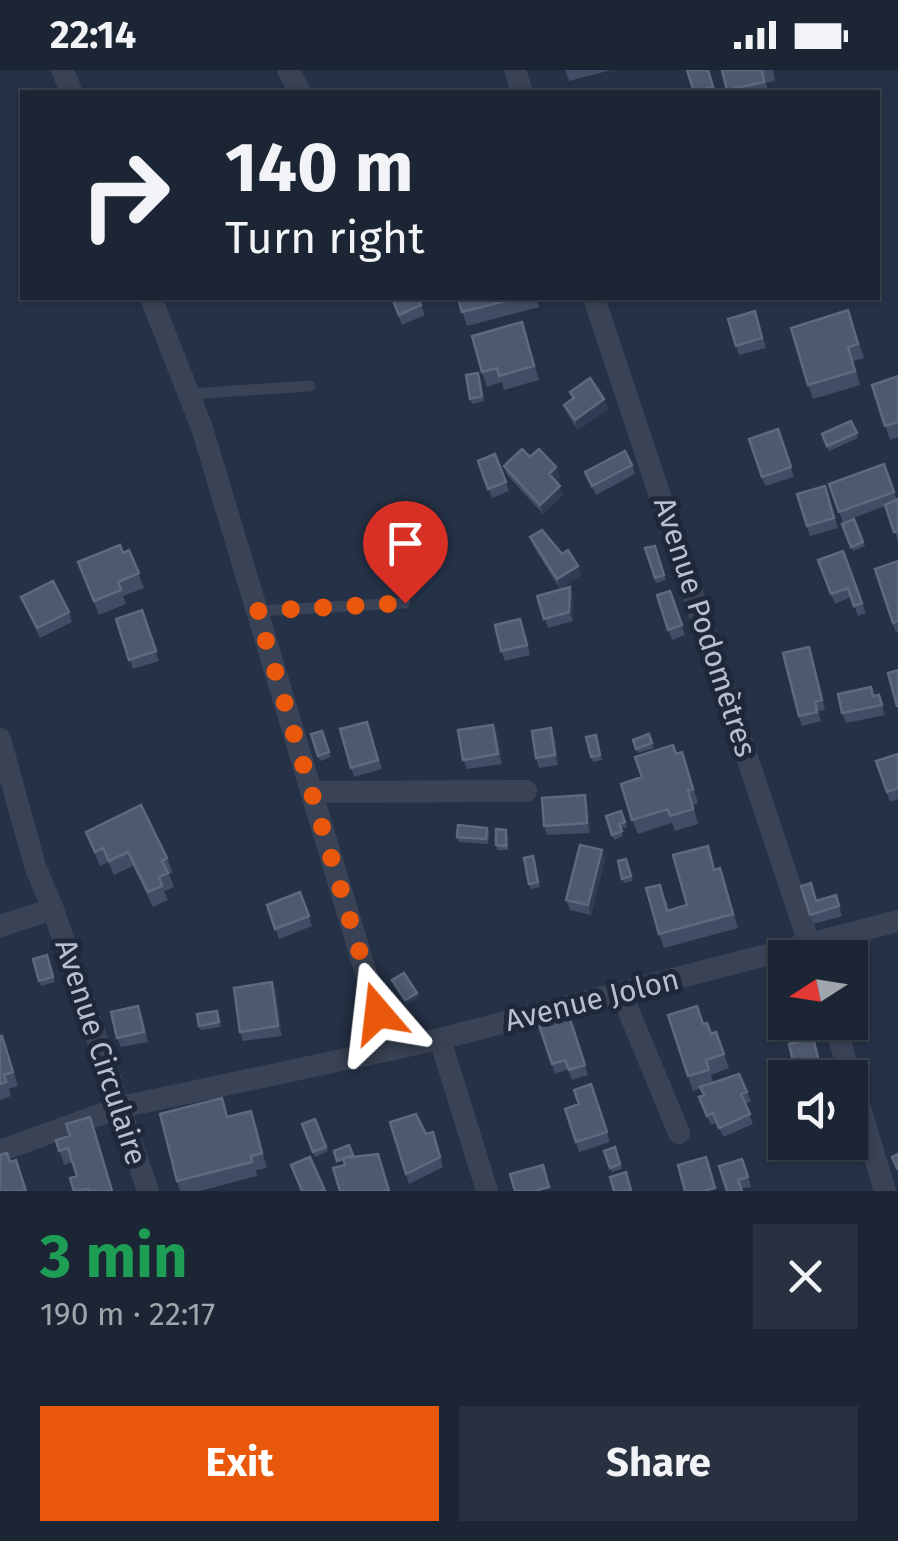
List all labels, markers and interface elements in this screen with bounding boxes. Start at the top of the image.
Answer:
text: 22:14 [50,12,136,58]
text: 140 m [225,126,414,210]
icon: right [60,130,190,260]
text: Turn right [225,211,424,265]
street label: Avenue Podomètres [646,493,764,761]
pin [363,501,448,604]
icon: arrive [378,516,433,571]
street label: Avenue Circulaire [48,934,154,1170]
north arrow [768,940,868,1040]
map controls [768,940,868,1160]
position arrow [326,961,430,1065]
street label: Avenue Jolon [501,961,683,1039]
button: sound [768,1060,868,1160]
text: 3 min [40,1221,188,1293]
button: close [753,1224,858,1329]
text: 190 m · 22:17 [40,1295,215,1333]
button: Exit [40,1406,439,1521]
button: Share [459,1406,858,1521]

